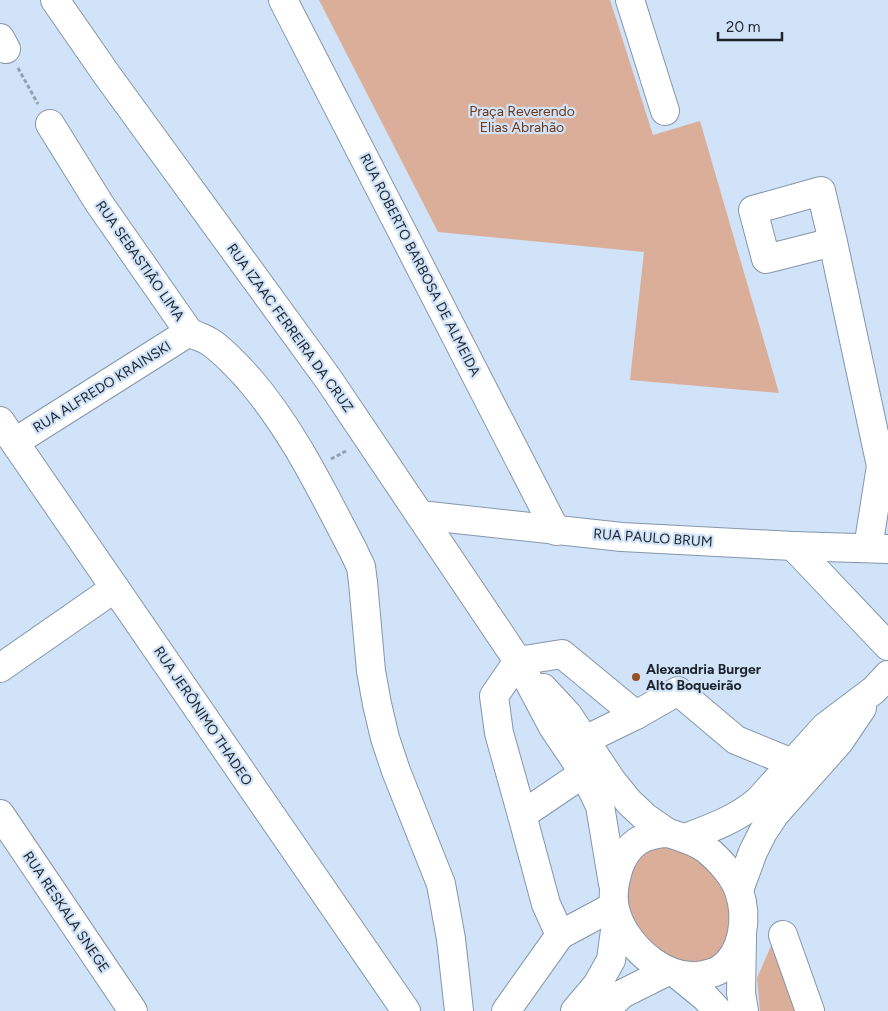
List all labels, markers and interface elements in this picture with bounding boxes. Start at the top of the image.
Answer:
scale bar [718,10,782,42]
text: 20 m [726,18,760,36]
park label: Praça Reverendo Elias Abrahão [469,103,575,136]
street label: RUA ROBERTO BARBOSA DE ALMEIDA [356,151,484,380]
street label: RUA SEBASTIÃO LIMA [92,198,188,325]
street label: RUA IZAAC FERREIRA DA CRUZ [223,240,357,416]
street label: RUA ALFREDO KRAINSKI [30,338,174,436]
street label: RUA PAULO BRUM [593,525,713,551]
street label: RUA JERÔNIMO THADEO [150,643,256,789]
place label: Alexandria Burger Alto Boqueirão [646,661,762,694]
marker: Alexandria Burger Alto Boqueirão [630,671,642,683]
street label: RUA RESKALA SNEGE [19,848,113,976]

